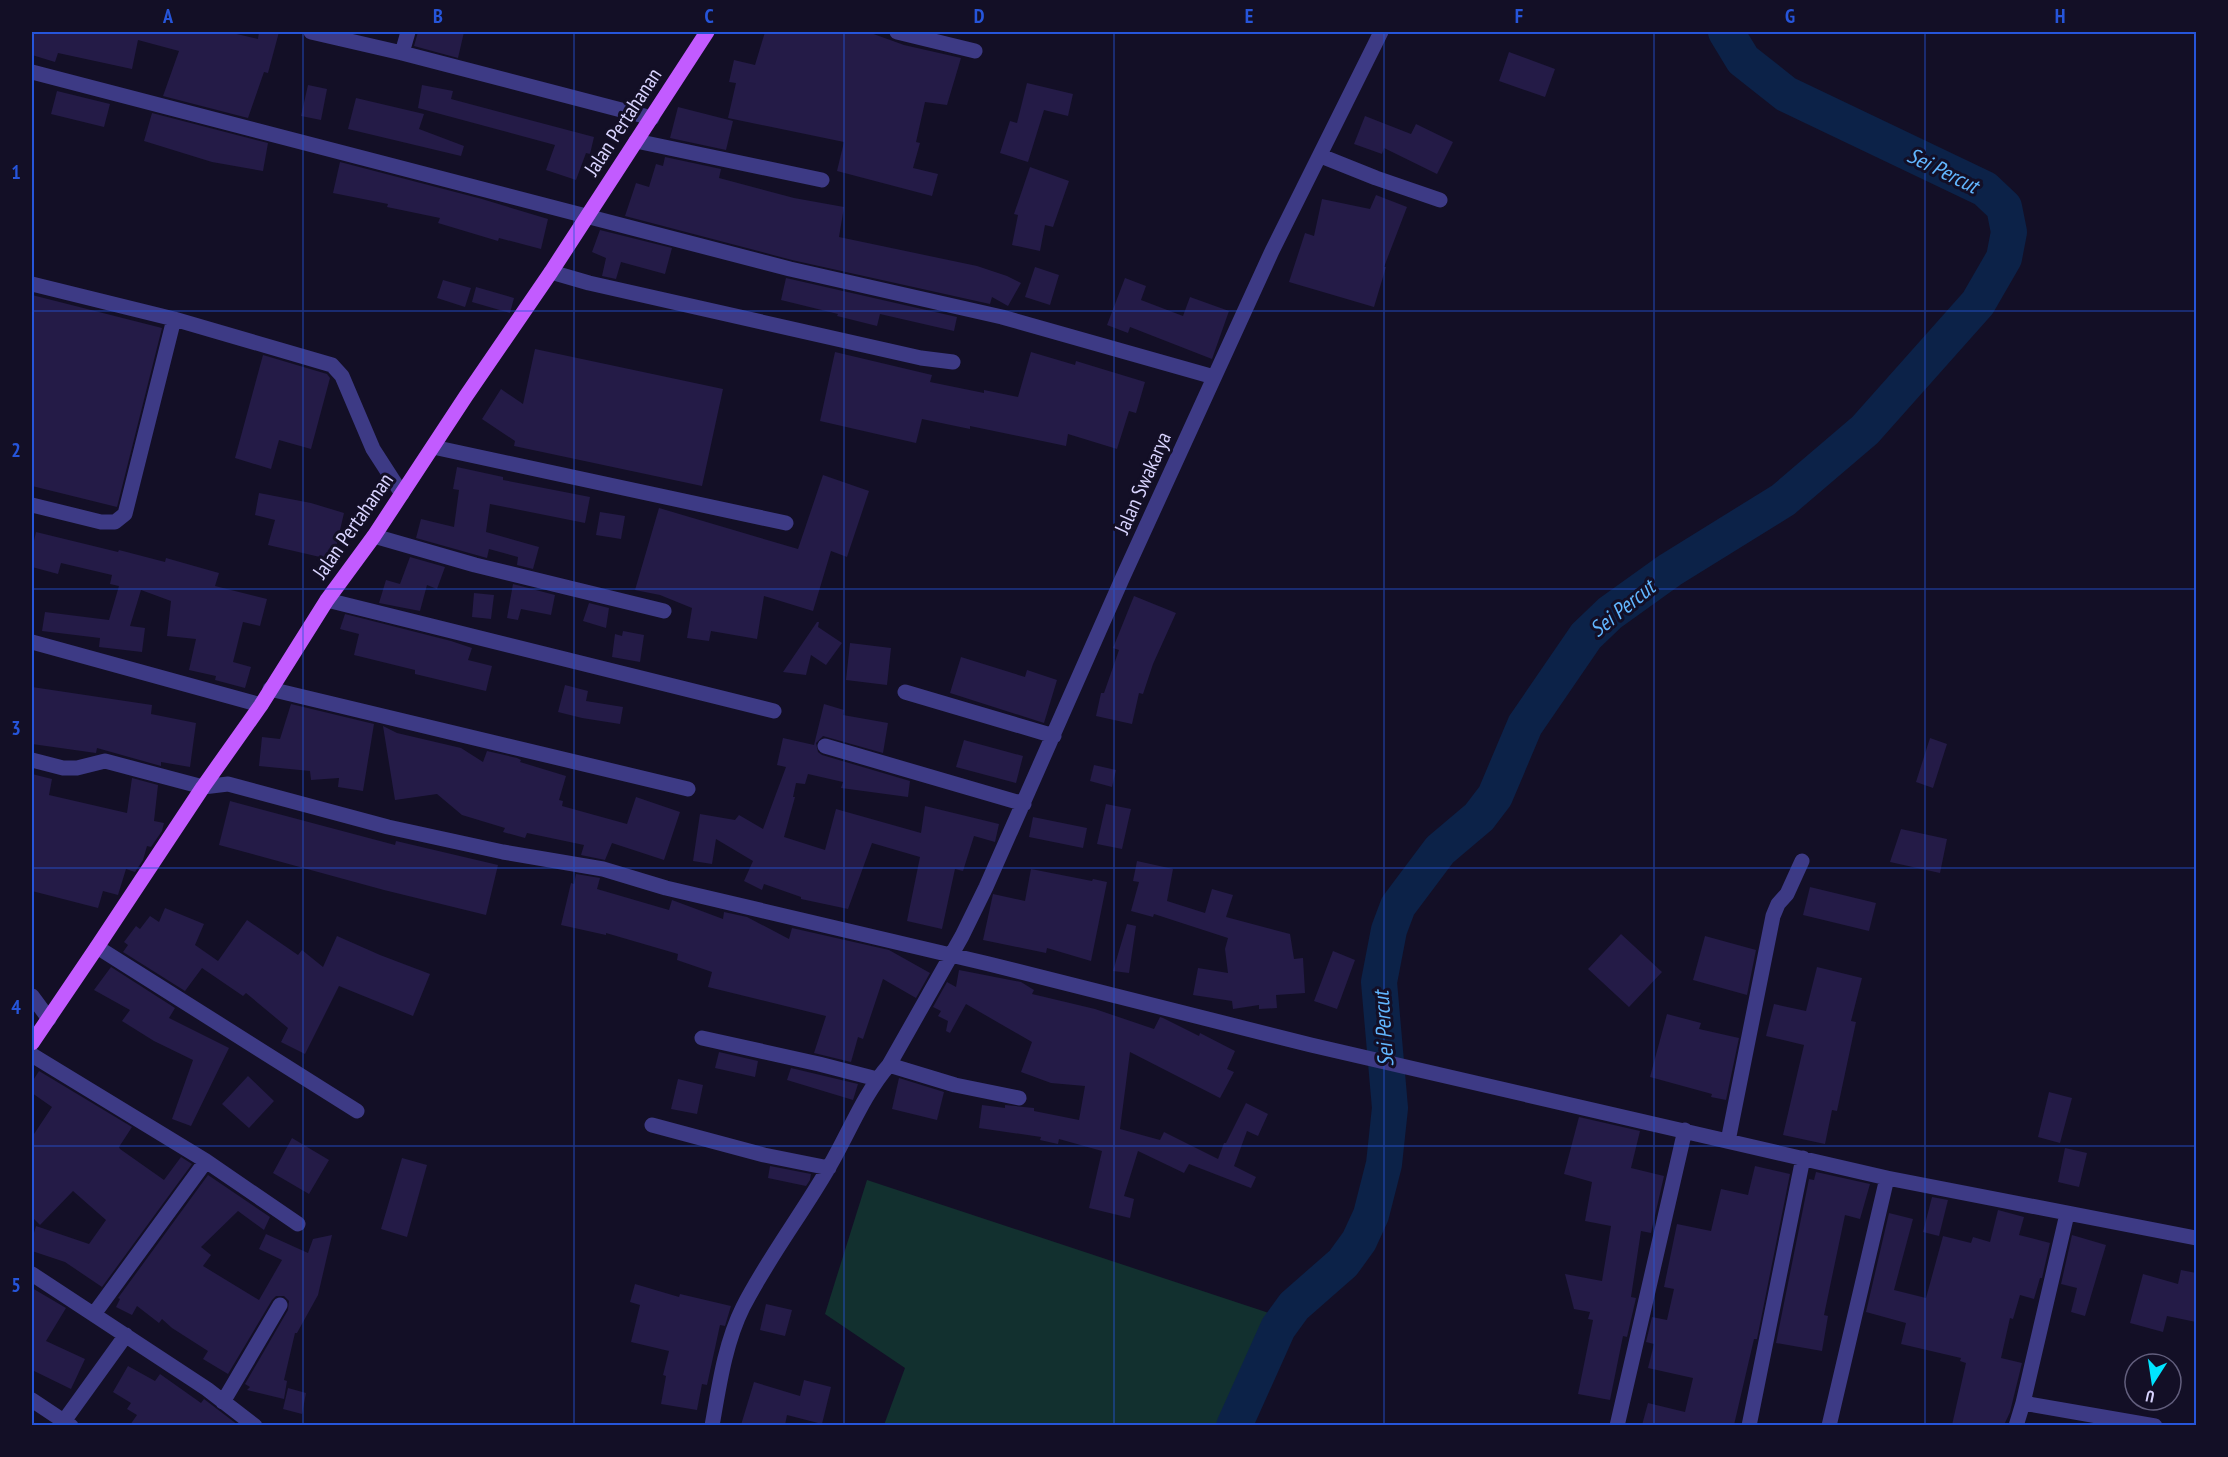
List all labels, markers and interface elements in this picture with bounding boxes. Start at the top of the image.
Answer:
text: A [162,3,174,29]
text: B [433,3,443,29]
text: C [704,3,714,29]
text: D [974,3,985,29]
text: E [1245,3,1253,29]
text: F [1515,3,1523,29]
text: G [1785,3,1795,29]
text: H [2055,3,2065,29]
street label: Jalan Pertahanan [577,63,667,181]
water label: Sei Percut [1903,141,1986,200]
text: 1 [11,159,21,185]
street label: Jalan Swakarya [1108,428,1177,539]
text: 2 [11,437,21,463]
street label: Jalan Pertahanan [306,468,399,585]
water label: Sei Percut [1584,571,1663,643]
text: 3 [11,715,21,741]
water label: Sei Percut [1366,987,1400,1068]
text: 4 [11,994,21,1020]
text: 5 [11,1272,21,1298]
north arrow [2123,1352,2183,1412]
text: U [2144,1386,2156,1407]

